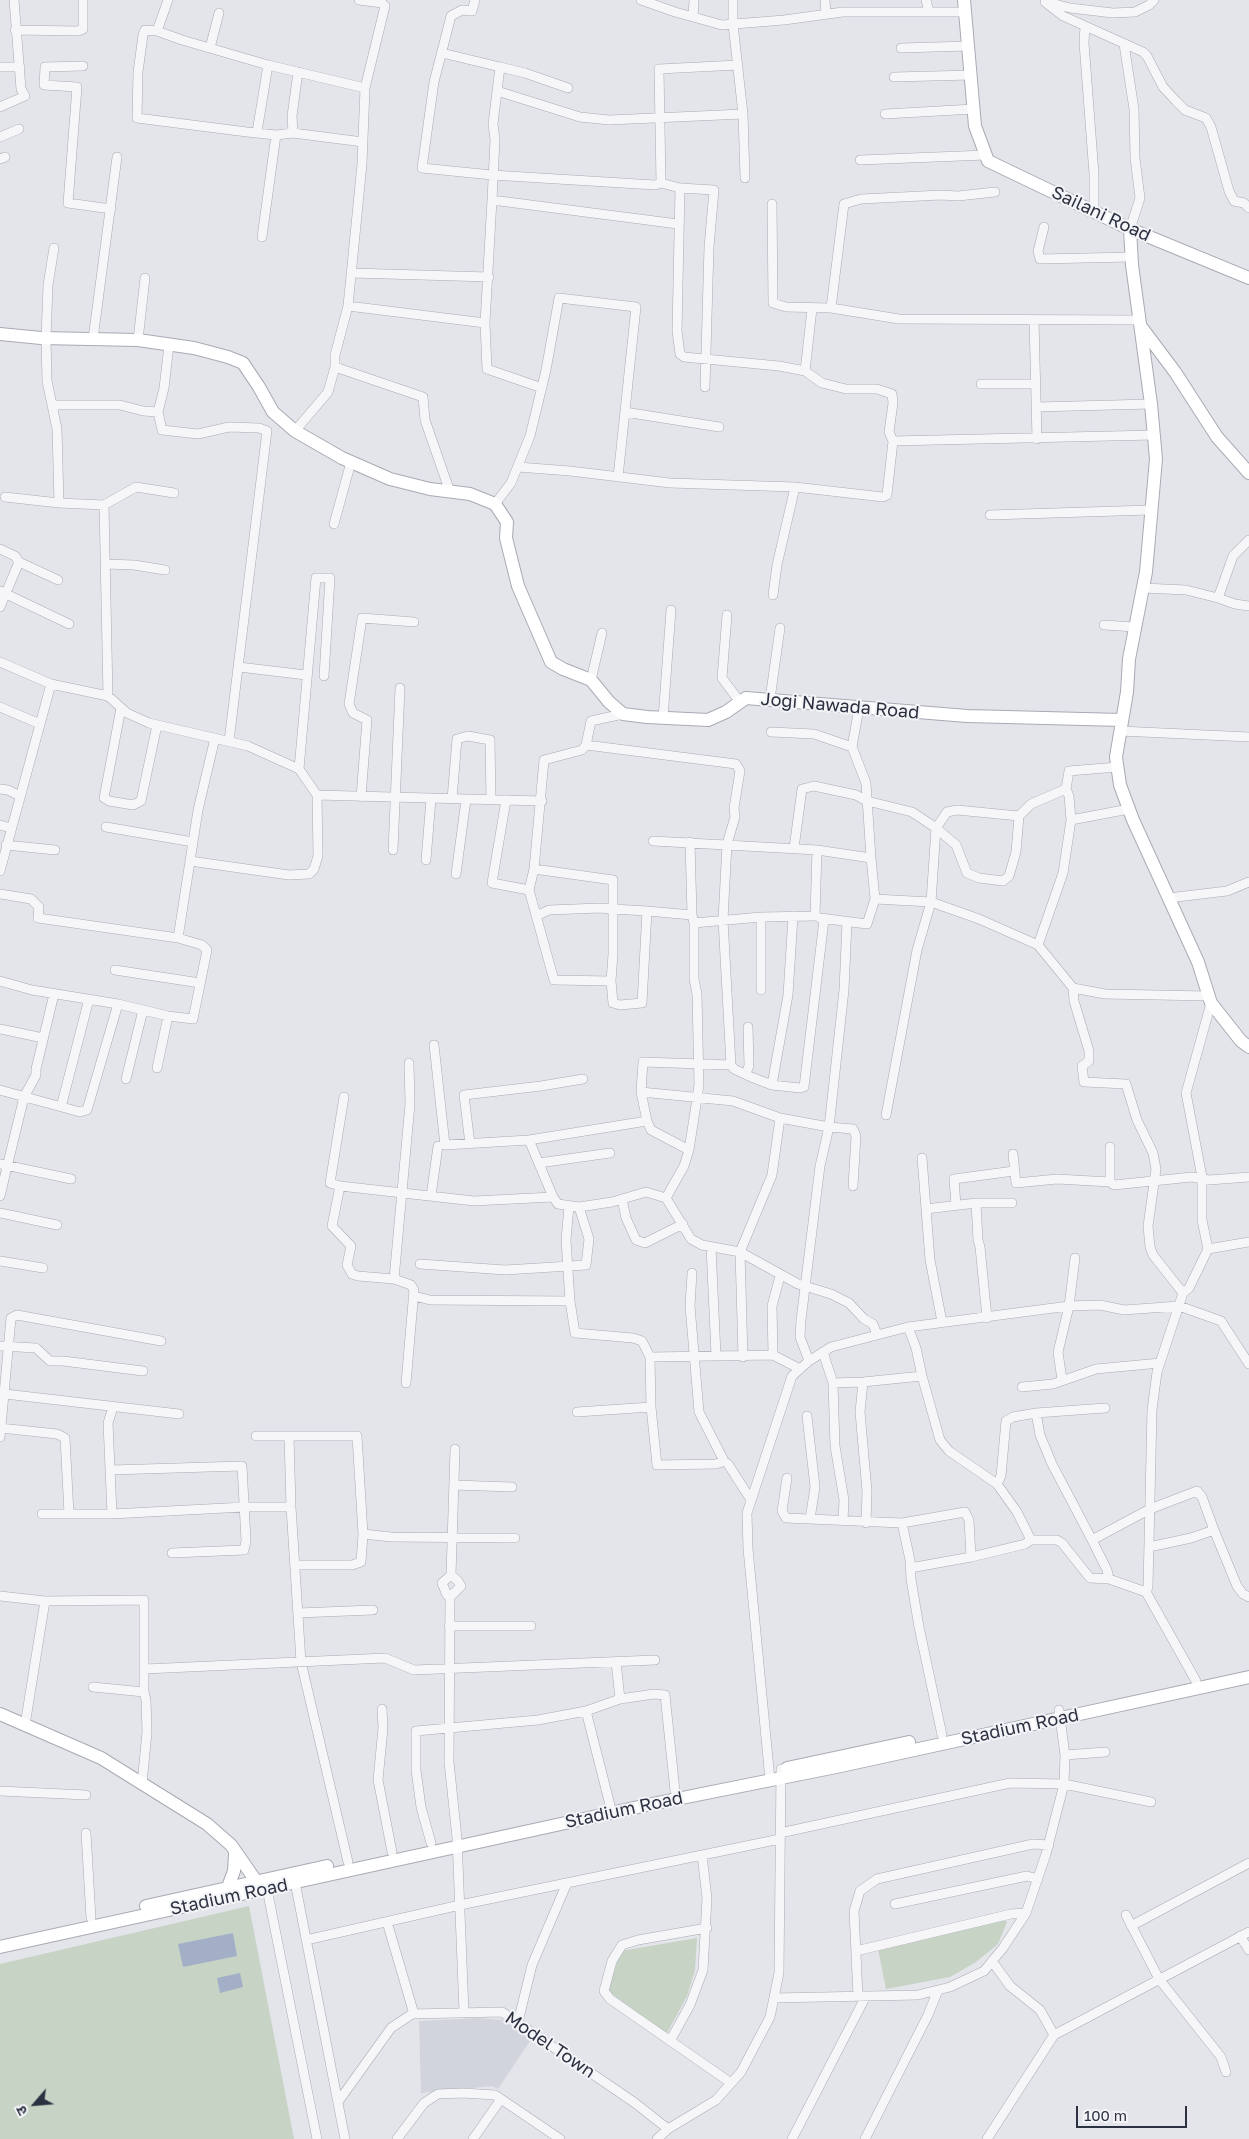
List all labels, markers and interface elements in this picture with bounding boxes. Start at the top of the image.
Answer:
street label: Sailani Road [1048,182,1154,246]
street label: Jogi Nawada Road [760,688,920,724]
street label: Stadium Road [959,1704,1081,1750]
street label: Stadium Road [563,1787,685,1833]
street label: Stadium Road [168,1874,290,1920]
street label: Model Town [501,2007,599,2083]
north arrow [10,2079,60,2129]
scale bar [1079,2096,1190,2128]
text: उ [12,2104,31,2119]
text: 100 m [1084,2106,1127,2124]

